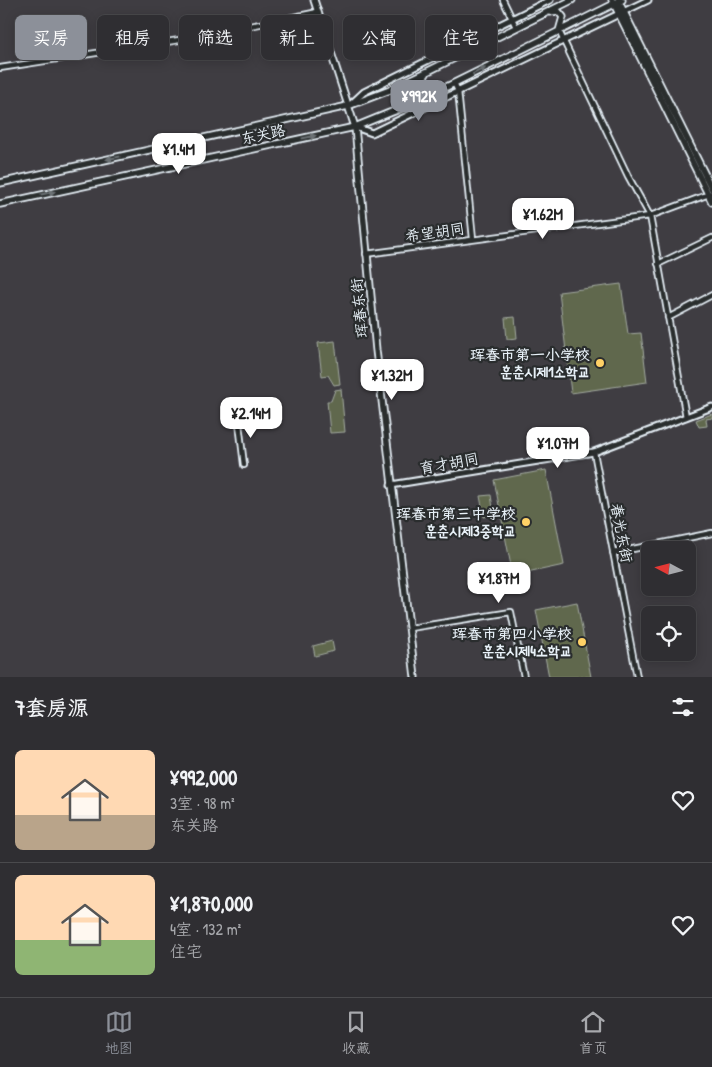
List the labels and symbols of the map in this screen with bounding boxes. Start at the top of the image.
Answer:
one-way arrow [471,66,486,75]
pin: ¥992K [384,80,454,122]
street label: 东关路 [239,119,287,149]
pin: ¥1.4M [144,132,214,175]
one-way arrow [301,132,317,140]
one-way arrow [105,154,120,162]
one-way arrow [40,189,56,197]
pin: ¥1.62M [502,198,584,240]
street label: 希望胡同 [404,217,466,247]
street label: 珲春东街 [345,277,373,339]
place label: 珲春市第一小学校 훈춘시제1소학교 [470,344,590,382]
marker: 珲春市第一小学校 훈춘시제1소학교 [594,357,606,369]
pin: ¥1.32M [351,358,433,401]
pin: ¥2.14M [210,396,292,439]
pin: ¥1.07M [517,426,599,469]
street label: 育才胡同 [418,447,480,479]
street label: 春光东街 [606,502,638,564]
place label: 珲春市第三中学校 훈춘시제3중학교 [396,503,516,541]
marker: 珲春市第三中学校 훈춘시제3중학교 [520,516,532,528]
north arrow [641,541,696,596]
pin: ¥1.87M [458,562,540,604]
place label: 珲春市第四小学校 훈춘시제4소학교 [452,623,572,661]
marker: 珲春市第四小学校 훈춘시제4소학교 [576,636,588,648]

